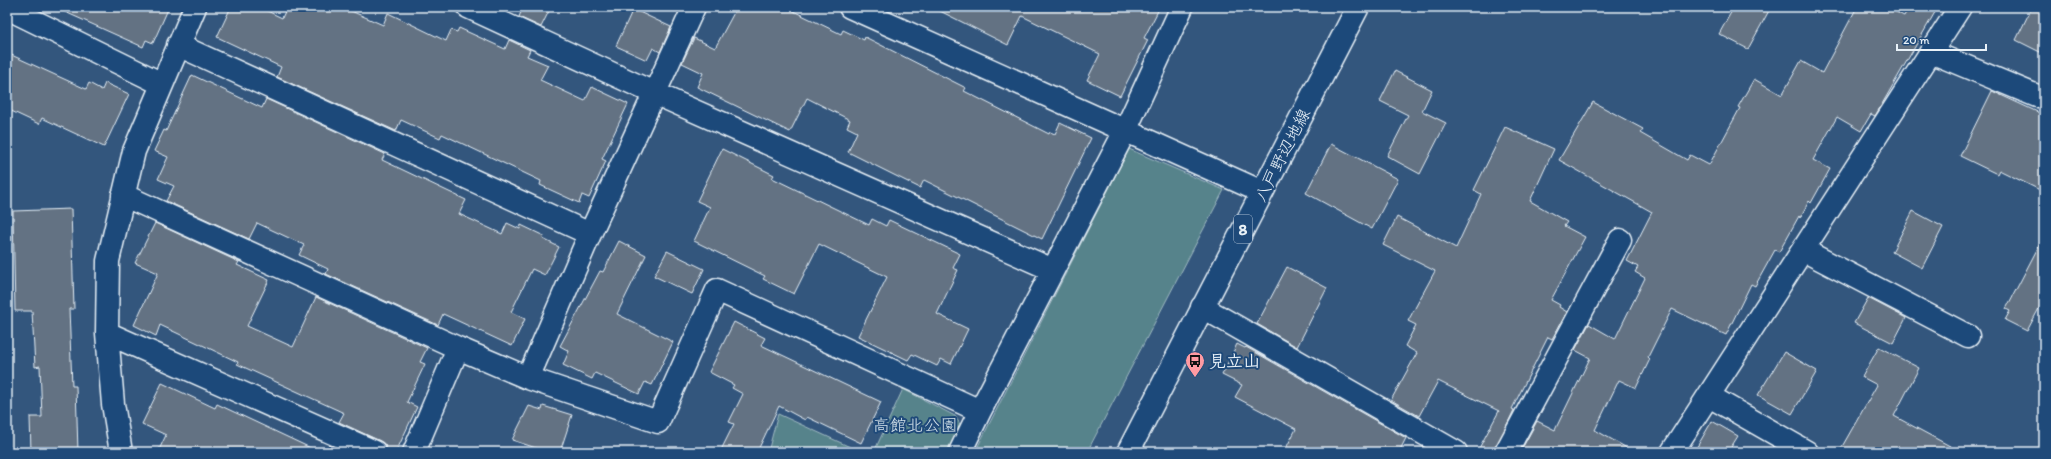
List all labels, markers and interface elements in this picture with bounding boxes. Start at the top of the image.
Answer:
scale bar [1897,26,1986,52]
text: 20 m [1903,33,1930,47]
street label: 八戸野辺地線 [1250,105,1314,205]
road number: 8 [1234,215,1252,243]
bus stop icon: 見立山 [1184,350,1206,378]
place label: 見立山 [1209,351,1260,371]
park label: 高館北公園 [873,415,958,435]

